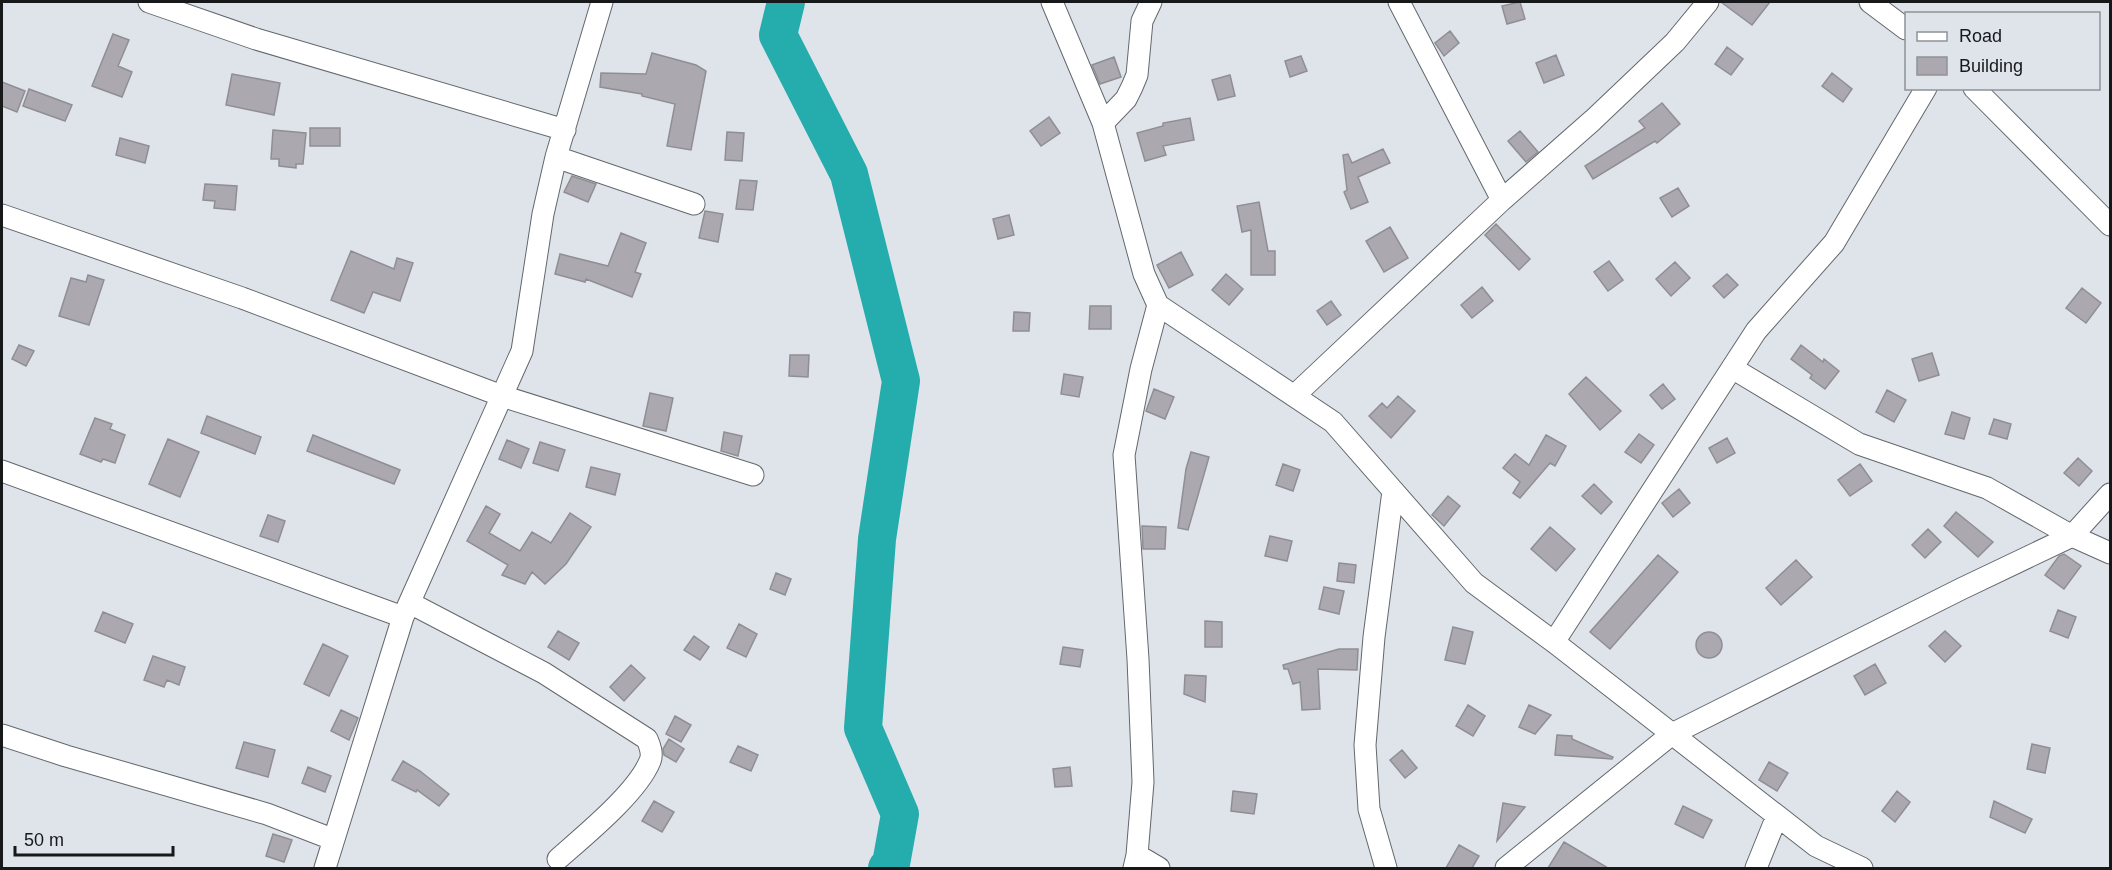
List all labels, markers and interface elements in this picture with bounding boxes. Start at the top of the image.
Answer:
legend [1905,12,2100,90]
text: Road [1959,26,2002,46]
text: Building [1959,56,2023,76]
scale bar [15,819,172,857]
text: 50 m [24,830,64,850]

